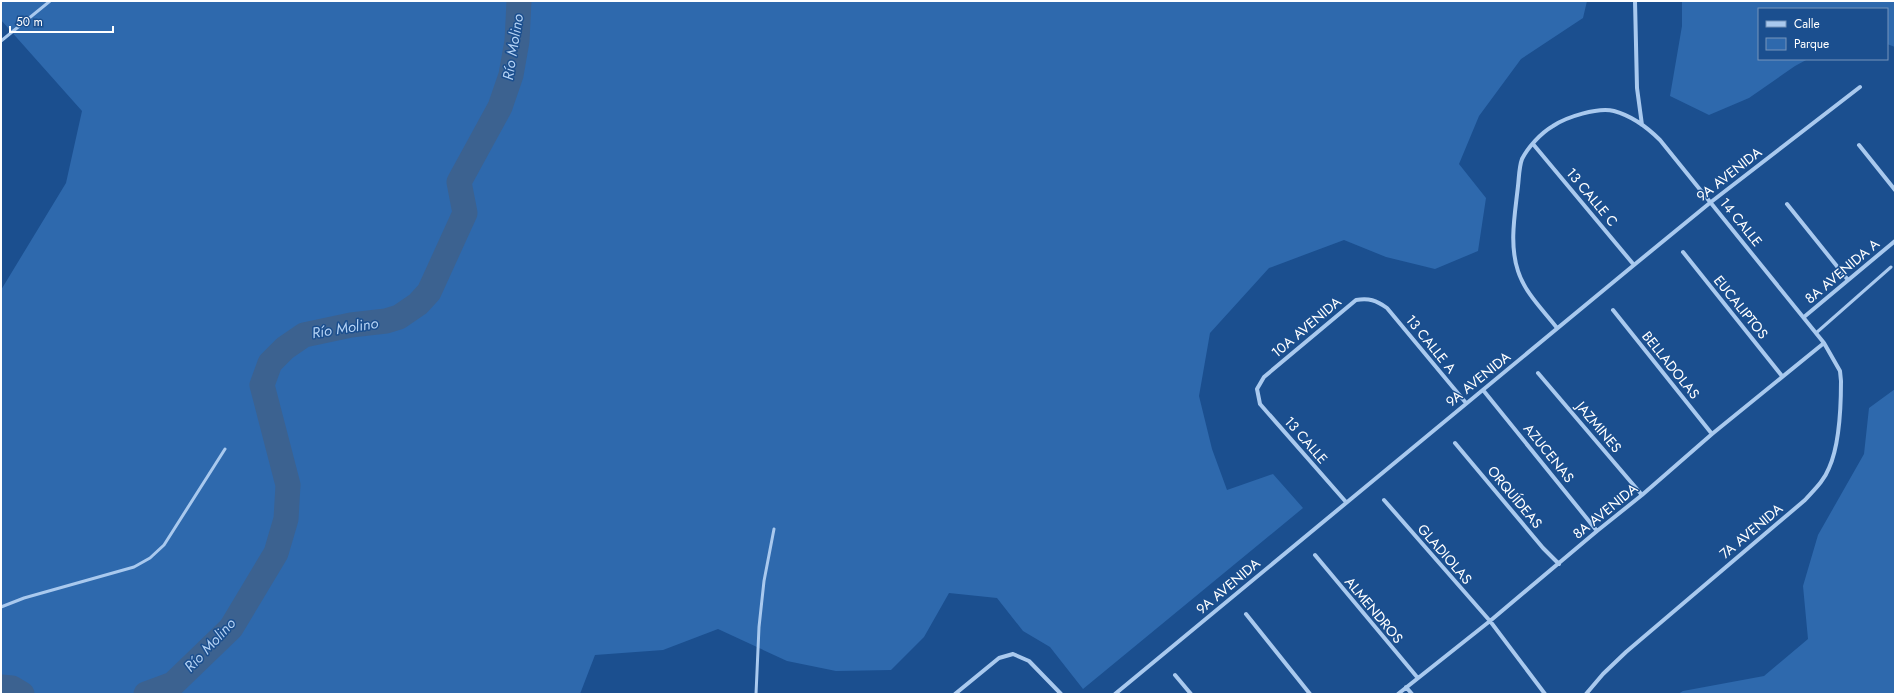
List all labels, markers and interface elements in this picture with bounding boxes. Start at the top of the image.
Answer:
scale bar [10,8,113,34]
legend [1758,8,1888,60]
water label: Río Molino [497,12,529,82]
text: 50 m [16,13,43,31]
text: Calle [1794,15,1820,33]
text: Parque [1794,35,1829,53]
street label: 9A AVENIDA [1692,142,1766,206]
street label: 13 CALLE C [1562,163,1622,231]
street label: 14 CALLE [1715,193,1767,251]
street label: 8A AVENIDA A [1800,233,1884,308]
street label: EUCALIPTOS [1709,271,1773,343]
street label: 10A AVENIDA [1267,291,1346,362]
street label: 13 CALLE A [1401,310,1461,378]
water label: Río Molino [310,312,380,344]
street label: BELLADOLAS [1637,327,1705,403]
street label: 9A AVENIDA [1441,346,1515,411]
street label: JAZMINES [1570,396,1627,457]
street label: 13 CALLE [1280,412,1332,468]
street label: AZUCENAS [1519,419,1579,487]
street label: ORQUÍDEAS [1483,461,1547,533]
street label: 8A AVENIDA [1568,478,1642,543]
street label: 7A AVENIDA [1715,498,1787,563]
street label: GLADIOLAS [1413,519,1477,589]
street label: 9A AVENIDA [1192,553,1265,619]
street label: ALMENDROS [1340,572,1408,648]
water label: Río Molino [179,613,241,677]

